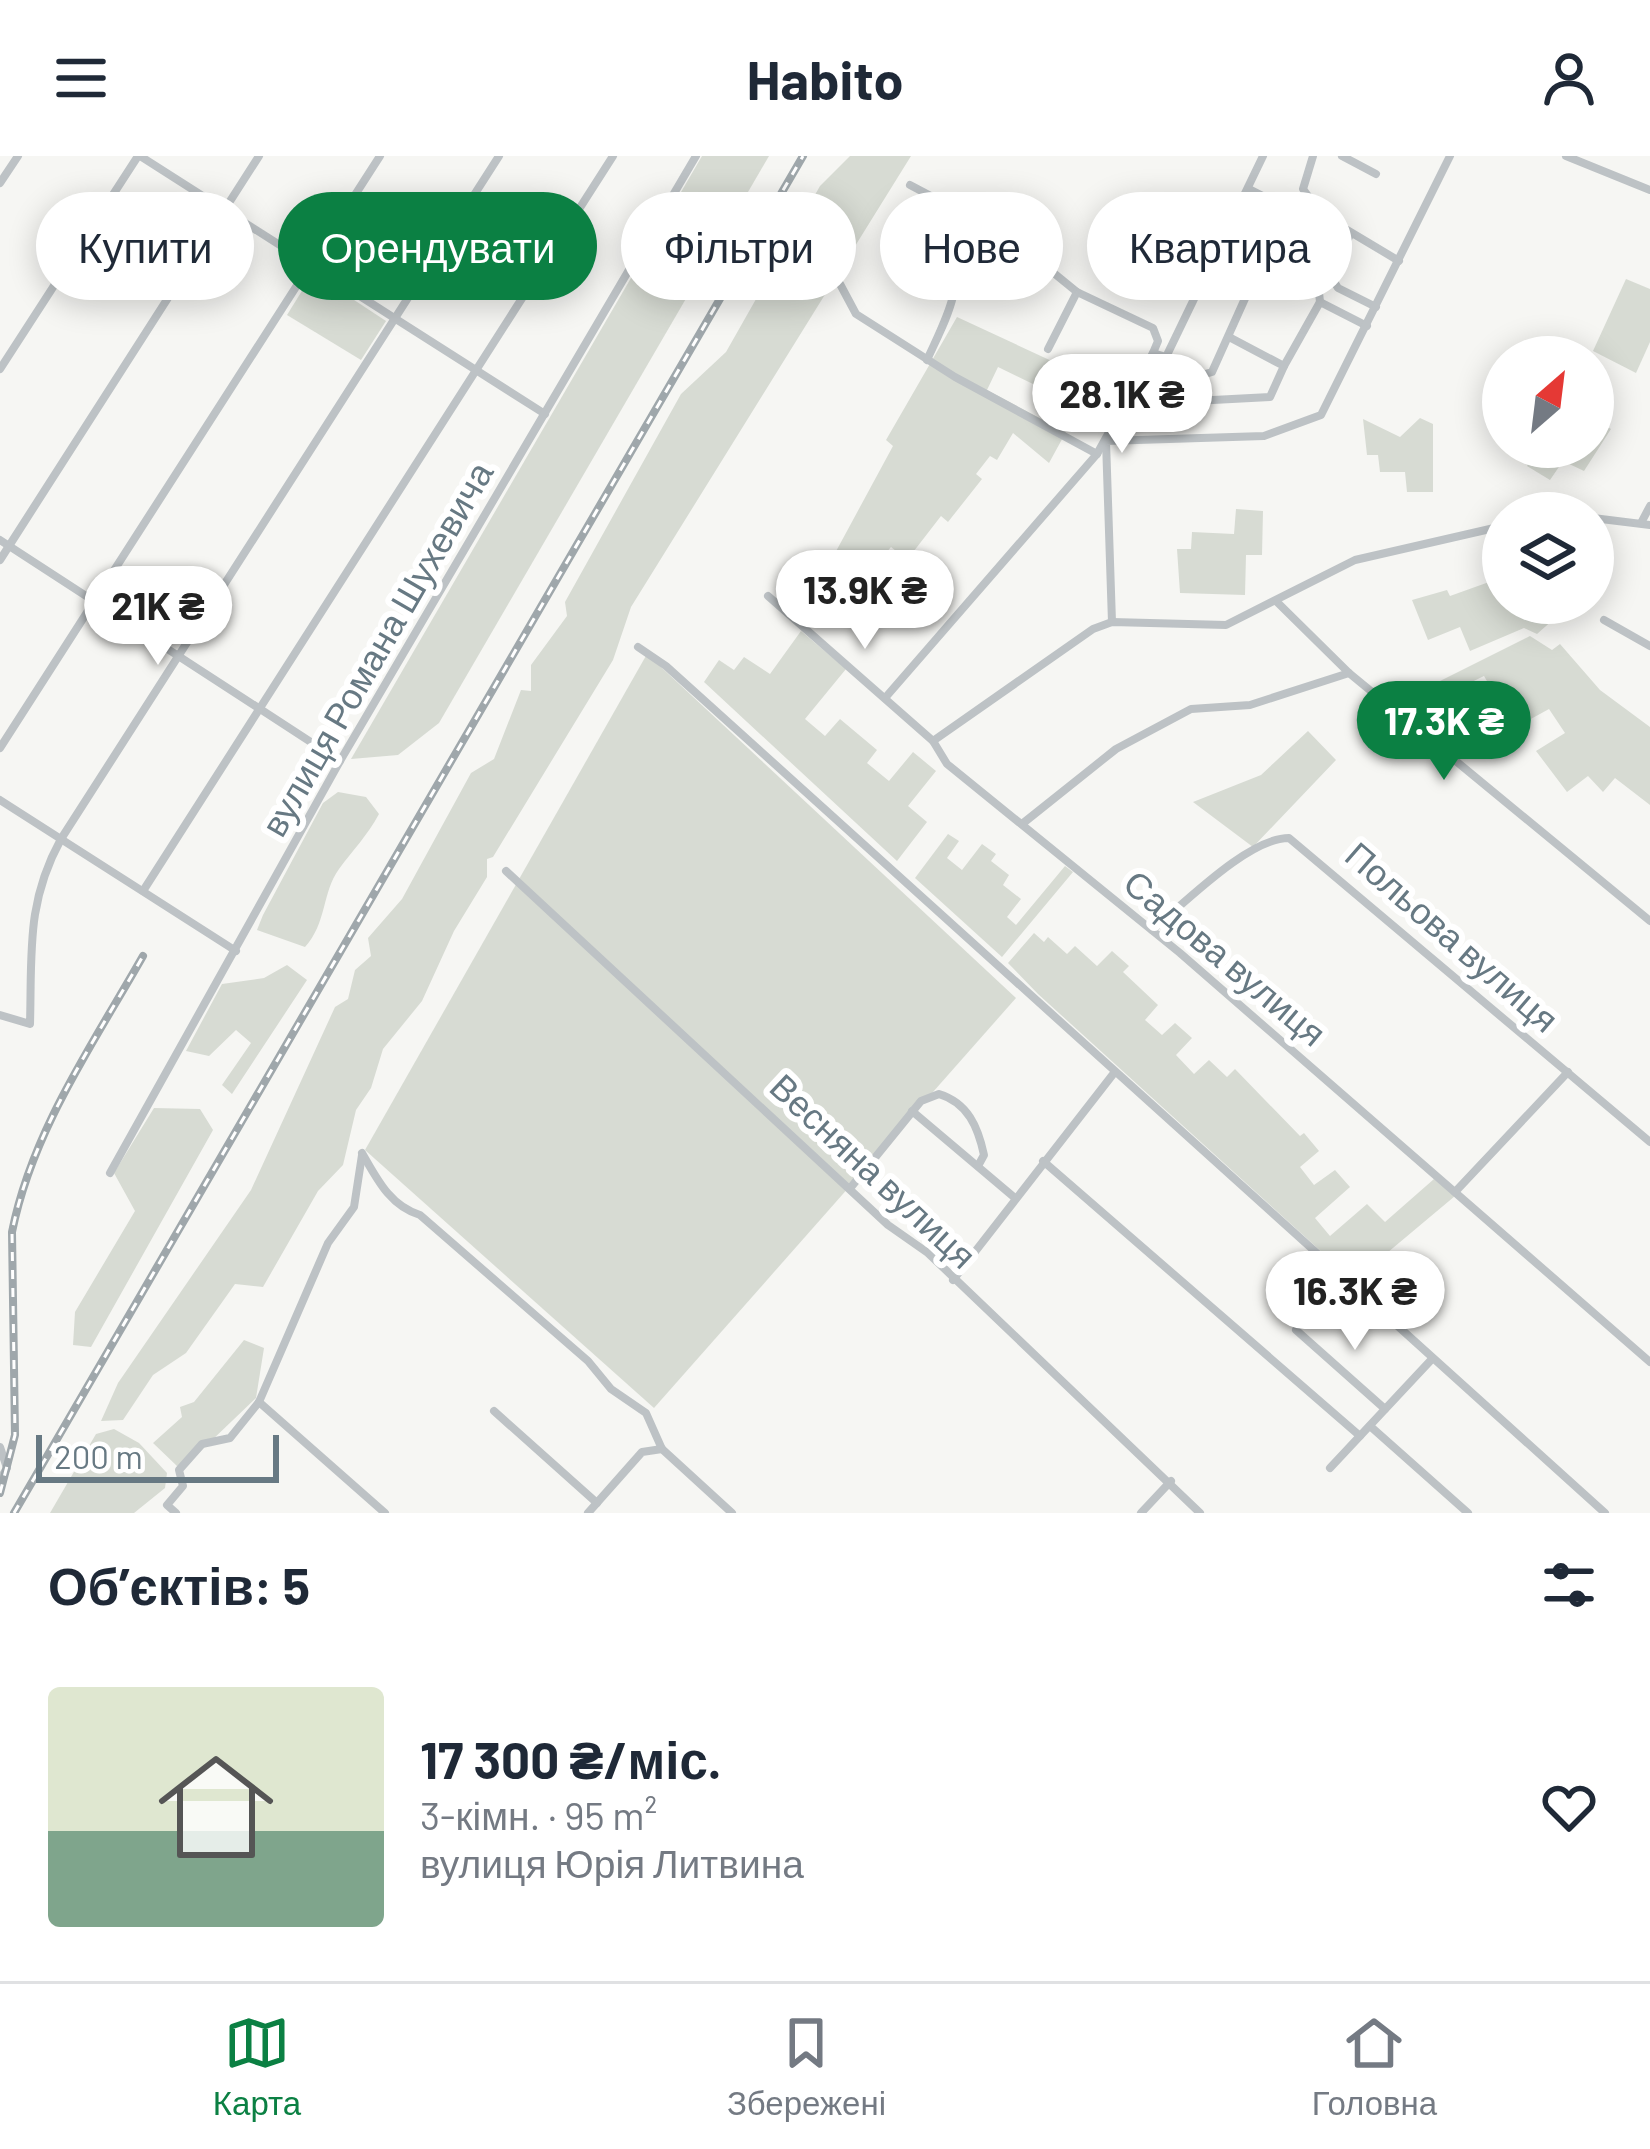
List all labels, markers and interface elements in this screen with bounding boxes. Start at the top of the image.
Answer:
icon: menu [48,45,114,111]
icon: person [1536,45,1602,111]
text: Habito [747,46,903,111]
chip: Купити [36,192,254,300]
chip: Орендувати [278,192,597,300]
chip: Фільтри [621,192,856,300]
chip: Нове [880,192,1063,300]
chip: Квартира [1087,192,1352,300]
north arrow [1482,336,1614,468]
map controls [1482,336,1614,624]
pin: 28.1K ₴ [1011,354,1233,456]
text: 28.1K ₴ [1059,369,1185,416]
street label: вулиця Романа Шухевича [251,453,502,843]
button: layers [1482,492,1614,624]
pin: 13.9K ₴ [754,550,976,652]
text: 13.9K ₴ [803,565,927,612]
pin: 21K ₴ [74,566,242,668]
text: 21K ₴ [111,581,205,628]
pin: 17.3K ₴ [1333,681,1555,783]
text: 17.3K ₴ [1384,696,1504,743]
street label: Польова вулиця [1337,832,1568,1041]
street label: Садова вулиця [1116,860,1336,1054]
street label: Весняна вулиця [762,1064,986,1277]
pin: 16.3K ₴ [1244,1251,1466,1353]
text: 16.3K ₴ [1293,1266,1417,1313]
scale bar [36,1429,279,1482]
text: 200 m [54,1436,143,1476]
icon: filters [1536,1552,1602,1618]
text: Об’єктів: 5 [48,1554,310,1615]
text: 17 300 ₴/міс. [420,1728,722,1789]
icon: home [144,1735,288,1879]
icon: heart [1536,1774,1602,1840]
text: 3-кімн. · 95 m² [420,1791,657,1838]
text: вулиця Юрія Литвина [420,1839,804,1886]
tab: Карта [213,2010,301,2123]
tab: Збережені [727,2010,886,2123]
tab: Головна [1312,2010,1437,2123]

